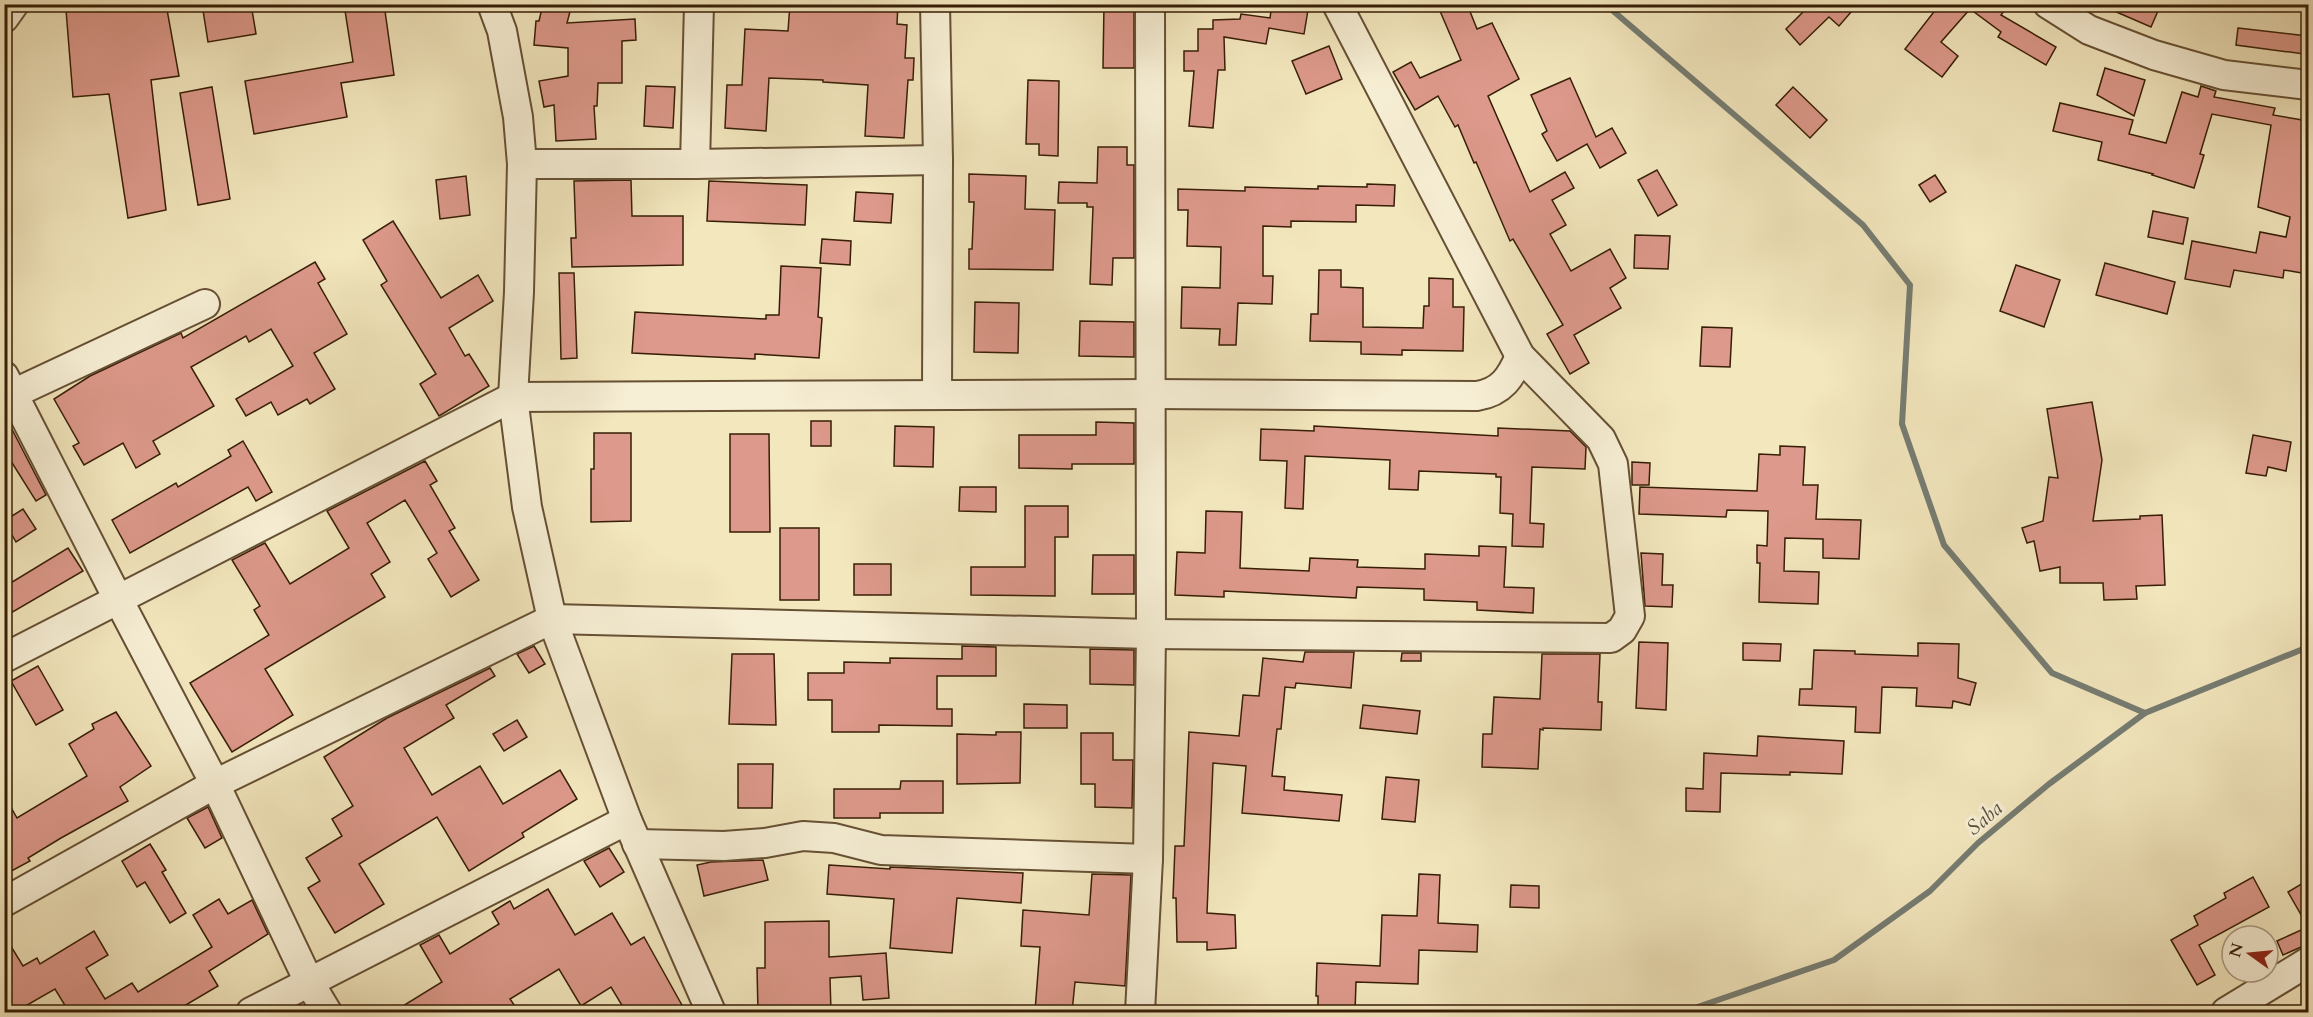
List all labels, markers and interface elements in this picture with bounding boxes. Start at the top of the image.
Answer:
water label: Saba [1960,794,2009,842]
north arrow [2220,924,2280,984]
text: N [2224,941,2249,960]

